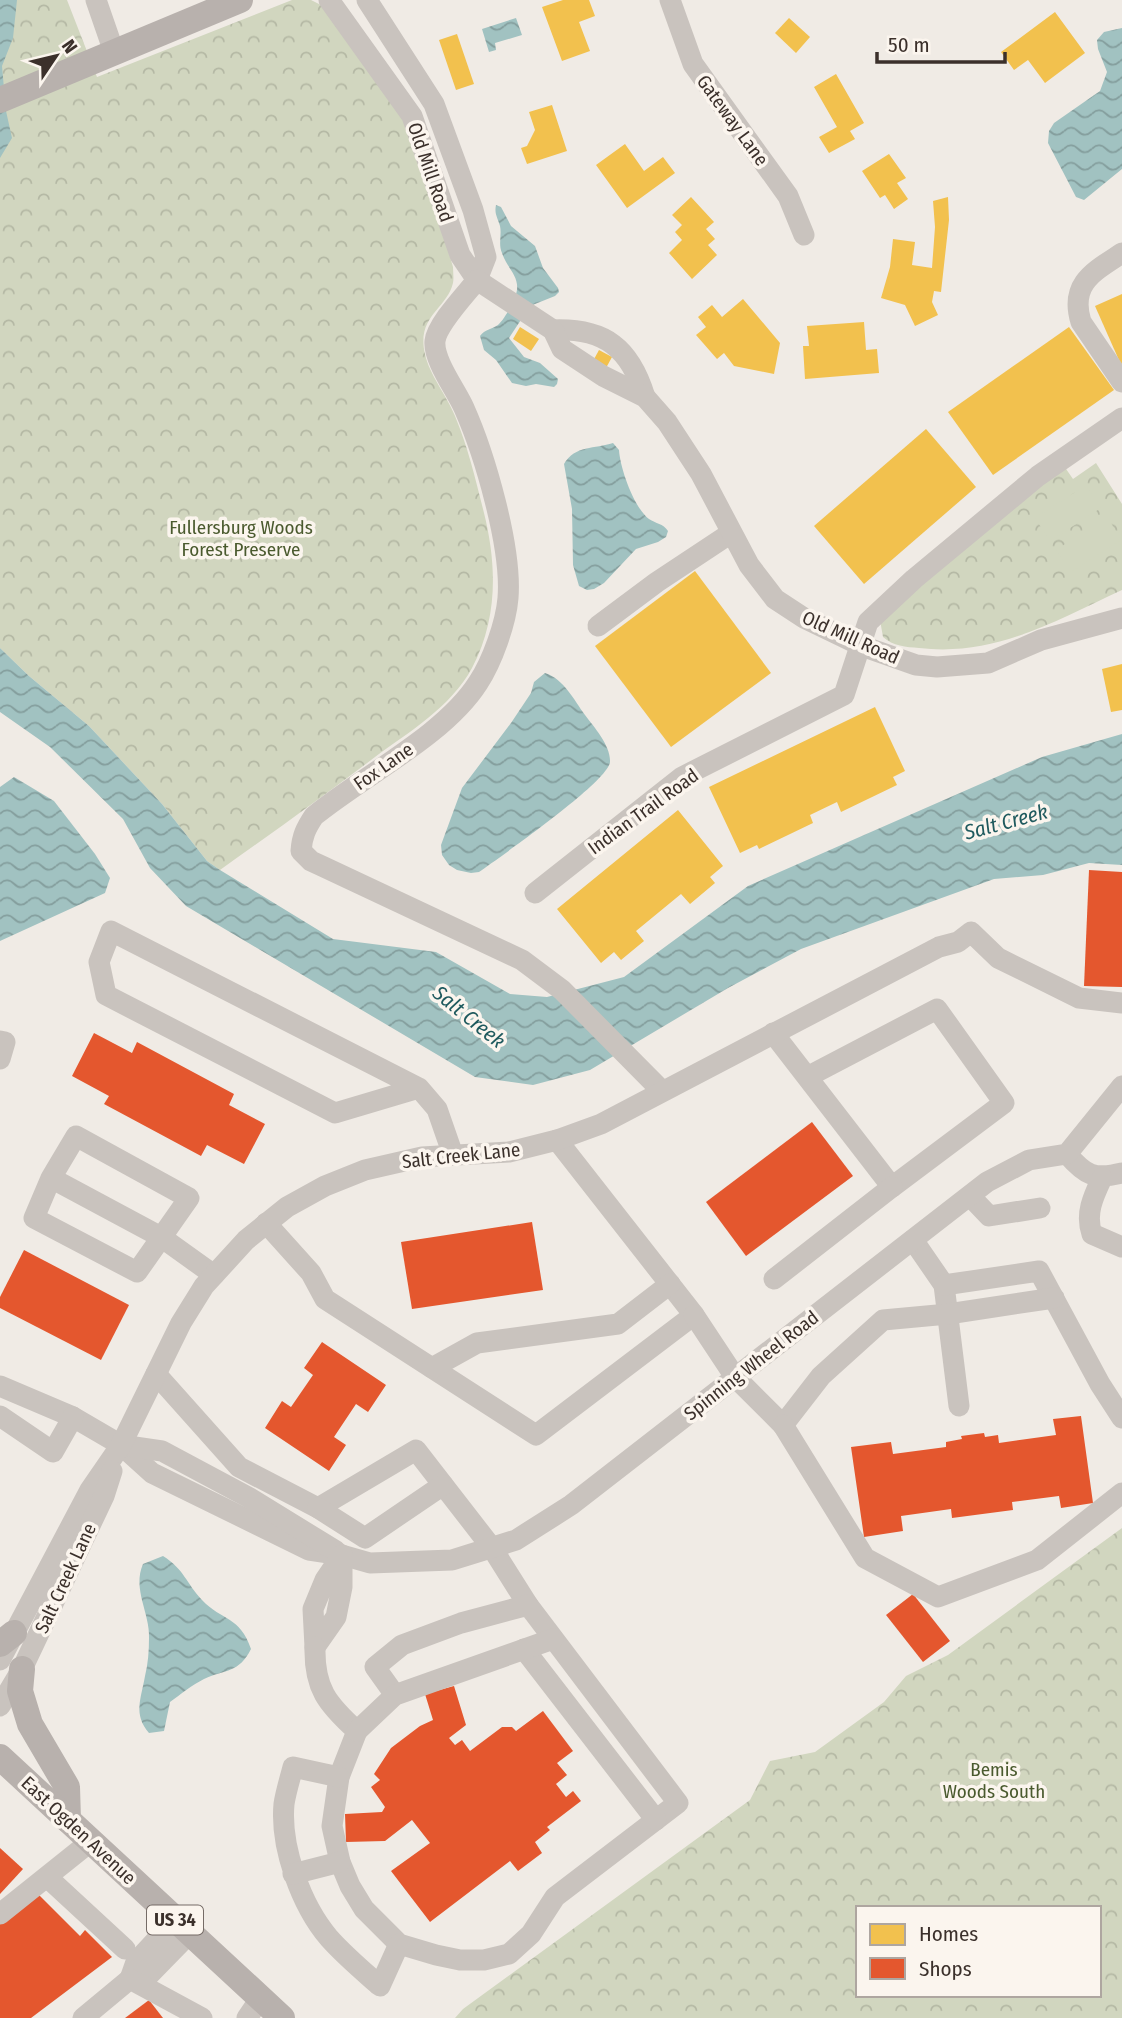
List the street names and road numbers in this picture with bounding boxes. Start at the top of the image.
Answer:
street label: Gateway Lane [692,70,773,170]
street label: Old Mill Road [403,119,458,225]
street label: Old Mill Road [799,606,903,669]
street label: Fox Lane [349,738,417,795]
street label: Indian Trail Road [584,764,703,859]
street label: Salt Creek Lane [401,1138,521,1173]
street label: Spinning Wheel Road [679,1306,823,1425]
street label: Salt Creek Lane [30,1520,101,1637]
street label: East Ogden Avenue [17,1771,141,1889]
road number: US 34 [147,1906,203,1934]

